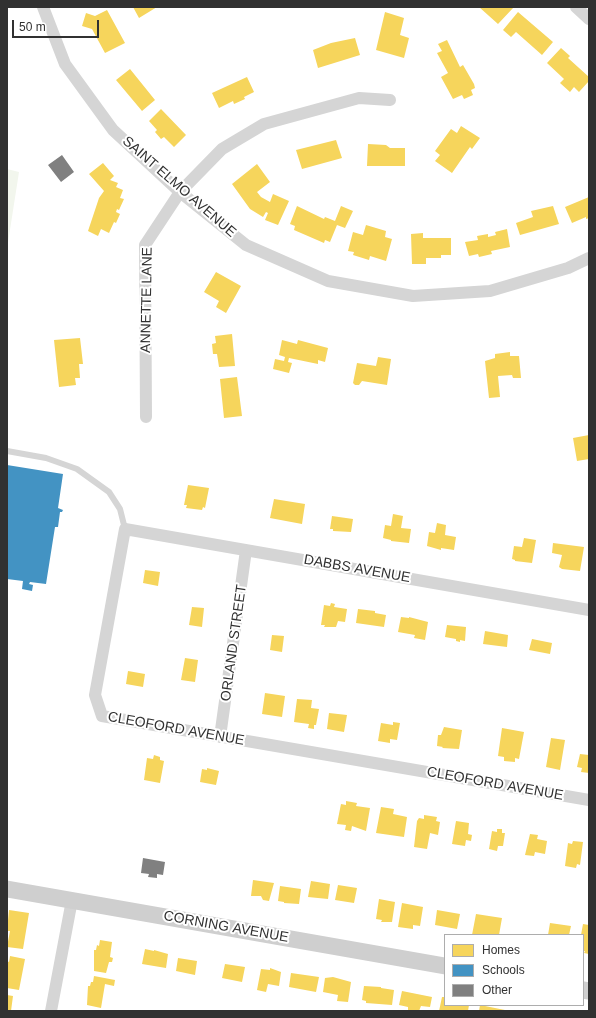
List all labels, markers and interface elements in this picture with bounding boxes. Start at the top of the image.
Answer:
scale bar [14,12,101,38]
text: 50 m [19,20,46,34]
street label: SAINT ELMO AVENUE [119,133,239,241]
street label: ANNETTE LANE [138,247,156,353]
street label: DABBS AVENUE [302,551,412,587]
street label: ORLAND STREET [218,584,250,702]
street label: CLEOFORD AVENUE [106,709,246,749]
street label: CLEOFORD AVENUE [425,764,565,804]
street label: CORNING AVENUE [162,908,290,946]
legend [444,934,584,1006]
text: Homes [482,943,520,957]
text: Schools [482,963,525,977]
text: Other [482,983,512,997]

